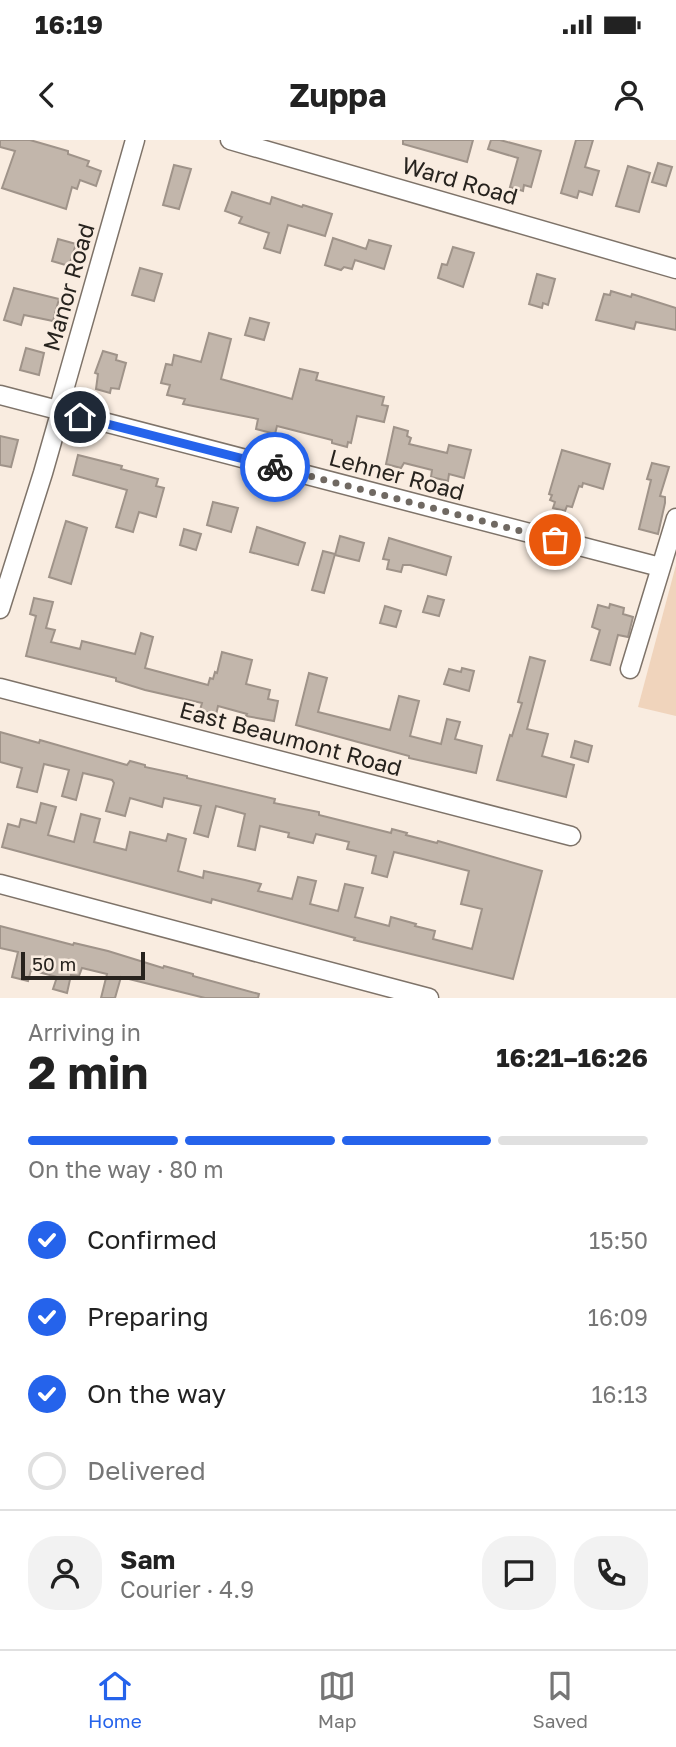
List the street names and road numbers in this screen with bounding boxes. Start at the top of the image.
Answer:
street label: Ward Road [399,150,521,210]
street label: Manor Road [36,220,100,354]
street label: Lehner Road [326,442,468,506]
street label: East Beaumont Road [177,695,405,781]

